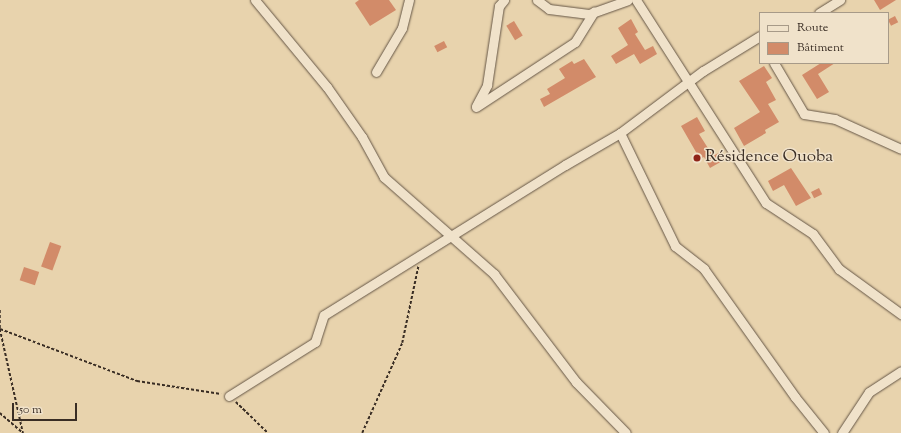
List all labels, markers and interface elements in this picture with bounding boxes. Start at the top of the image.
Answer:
legend [759,12,889,64]
text: Route [797,19,828,37]
text: Bâtiment [797,39,844,57]
place label: Résidence Ouoba [705,148,833,168]
marker: Résidence Ouoba [692,153,702,163]
scale bar [14,395,79,421]
text: 50 m [19,401,42,419]

